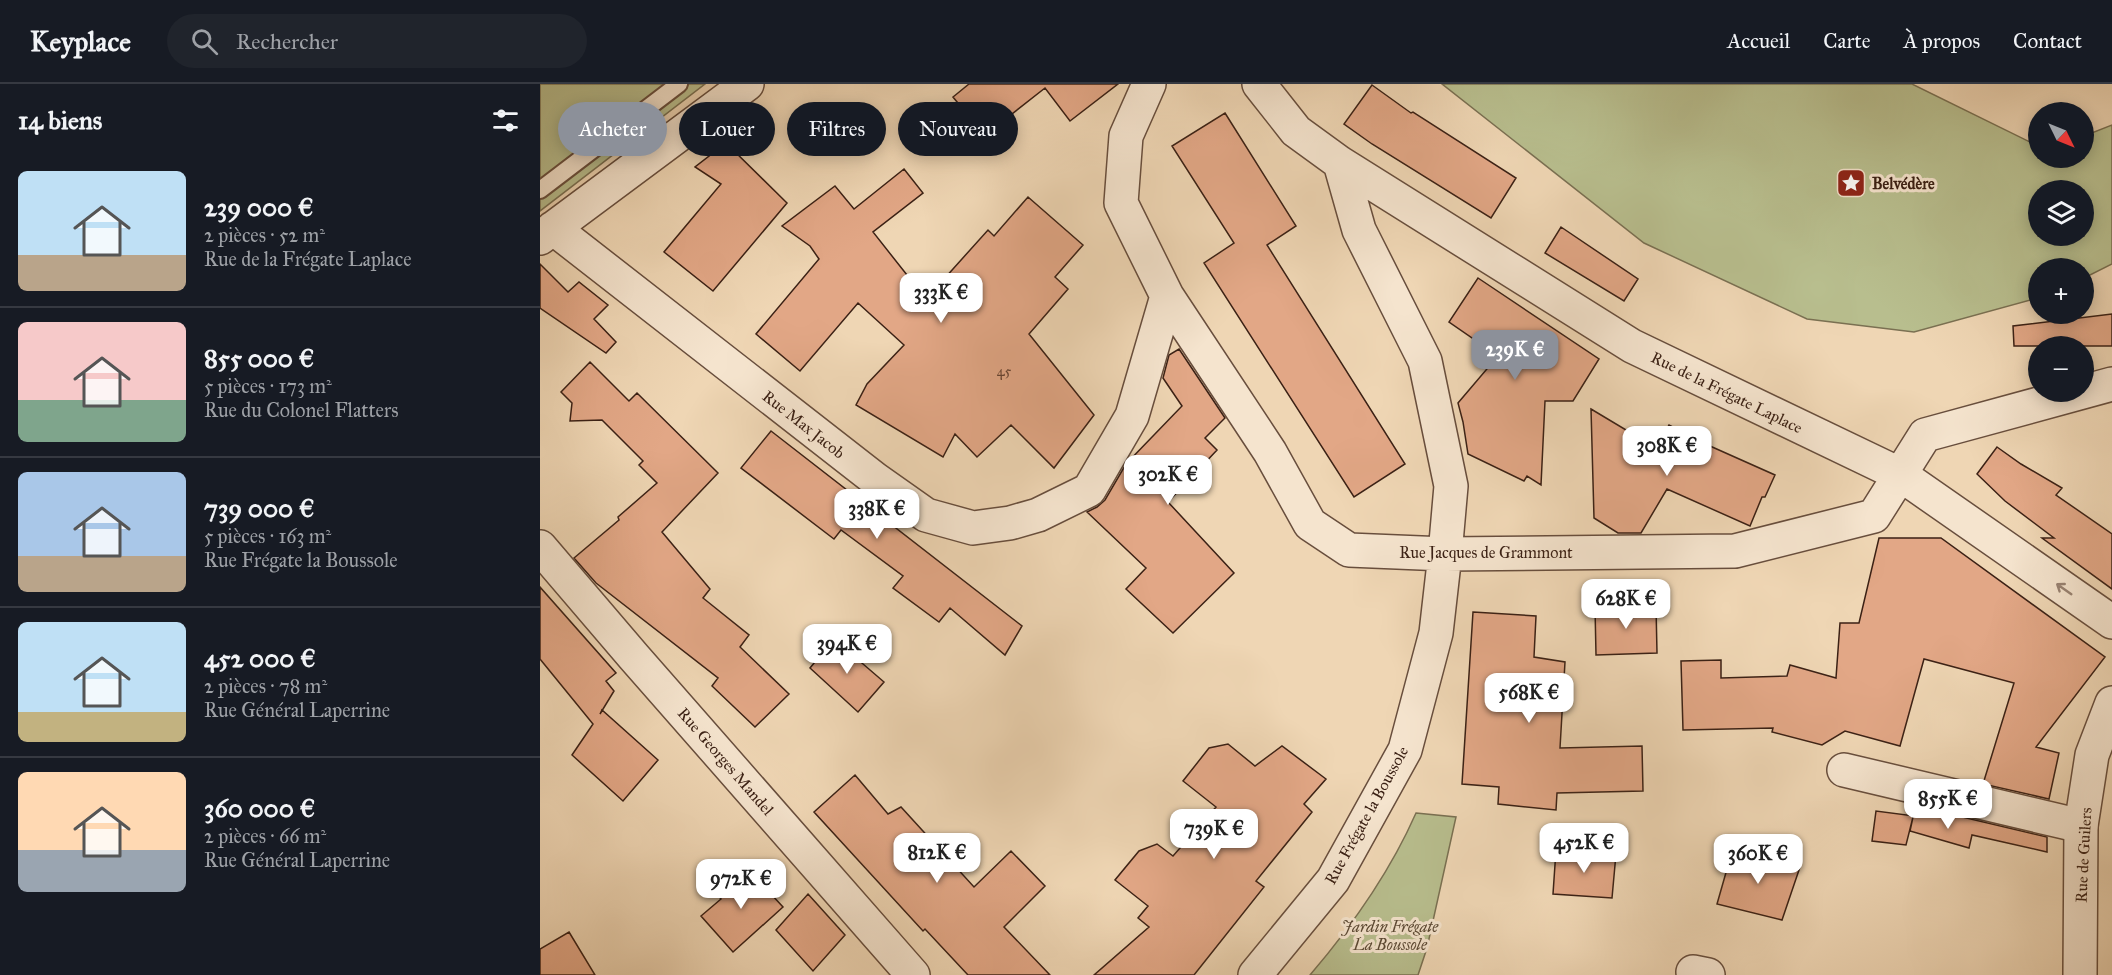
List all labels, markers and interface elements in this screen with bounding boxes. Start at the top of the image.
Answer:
search box [167,14,587,68]
text: Keyplace [30,24,131,59]
icon: search [188,25,221,58]
text: Rechercher [236,28,338,55]
text: Accueil [1727,28,1790,54]
text: Carte [1823,28,1871,54]
text: À propos [1904,28,1980,54]
text: Contact [2013,28,2082,54]
chip: Acheter [558,102,667,156]
chip: Louer [679,102,775,156]
chip: Filtres [787,102,886,156]
chip: Nouveau [898,102,1018,156]
north arrow [2028,102,2094,168]
map controls [2028,102,2094,402]
text: 14 biens [18,104,102,136]
icon: filters [489,104,522,137]
place icon: Belvédère [1835,167,1867,199]
place label: Belvédère [1872,174,1935,193]
button: layers [2028,180,2094,246]
text: 239 000 € [204,191,314,223]
icon: home [66,195,138,267]
text: 2 pièces · 52 m² [204,223,325,247]
text: Rue de la Frégate Laplace [204,247,412,271]
button: + [2028,258,2094,324]
pin: 333K € [892,273,990,324]
text: 333K € [914,280,968,304]
pin: 239K € [1466,330,1564,381]
button: − [2028,336,2094,402]
text: 239K € [1485,337,1545,361]
text: 855 000 € [204,342,314,374]
icon: home [66,346,138,418]
street label: Rue de la Frégate Laplace [1648,348,1806,438]
house number: 45 [997,363,1012,380]
text: 5 pièces · 173 m² [204,374,332,398]
street label: Rue Max Jacob [758,386,849,463]
text: Rue du Colonel Flatters [204,398,399,422]
pin: 308K € [1618,426,1716,477]
text: 308K € [1637,433,1697,457]
pin: 302K € [1119,455,1217,506]
text: 302K € [1138,462,1198,486]
pin: 338K € [828,489,926,540]
text: 739 000 € [204,492,315,524]
icon: home [66,496,138,568]
text: 338K € [848,496,906,520]
text: 5 pièces · 163 m² [204,524,331,548]
street label: Rue Jacques de Grammont [1399,543,1573,563]
text: Rue Frégate la Boussole [204,548,398,572]
pin: 628K € [1577,579,1675,630]
one-way arrow [2056,583,2073,595]
text: 628K € [1595,586,1657,610]
pin: 394K € [798,624,896,675]
text: 394K € [817,631,877,655]
text: 452 000 € [204,642,316,674]
icon: home [66,646,138,718]
pin: 568K € [1480,673,1578,724]
text: 2 pièces · 78 m² [204,674,327,698]
text: 568K € [1499,680,1559,704]
text: Rue Général Laperrine [204,698,390,722]
street label: Rue Georges Mandel [673,704,778,820]
street label: Rue Frégate la Boussole [1321,743,1413,888]
pin: 855K € [1899,779,1997,830]
text: 855K € [1918,786,1978,810]
text: 360 000 € [204,792,315,824]
icon: home [66,796,138,868]
street label: Rue de Guilers [2072,807,2095,903]
pin: 739K € [1165,809,1263,860]
text: 739K € [1184,816,1244,840]
pin: 452K € [1535,823,1633,874]
text: 2 pièces · 66 m² [204,824,326,848]
text: 452K € [1554,830,1614,854]
pin: 812K € [888,833,986,884]
pin: 360K € [1709,834,1807,885]
text: 812K € [907,840,967,864]
text: 360K € [1728,841,1788,865]
text: Rue Général Laperrine [204,848,390,872]
pin: 972K € [692,859,790,910]
text: 972K € [710,866,772,890]
park label: Jardin Frégate La Boussole [1341,917,1439,954]

